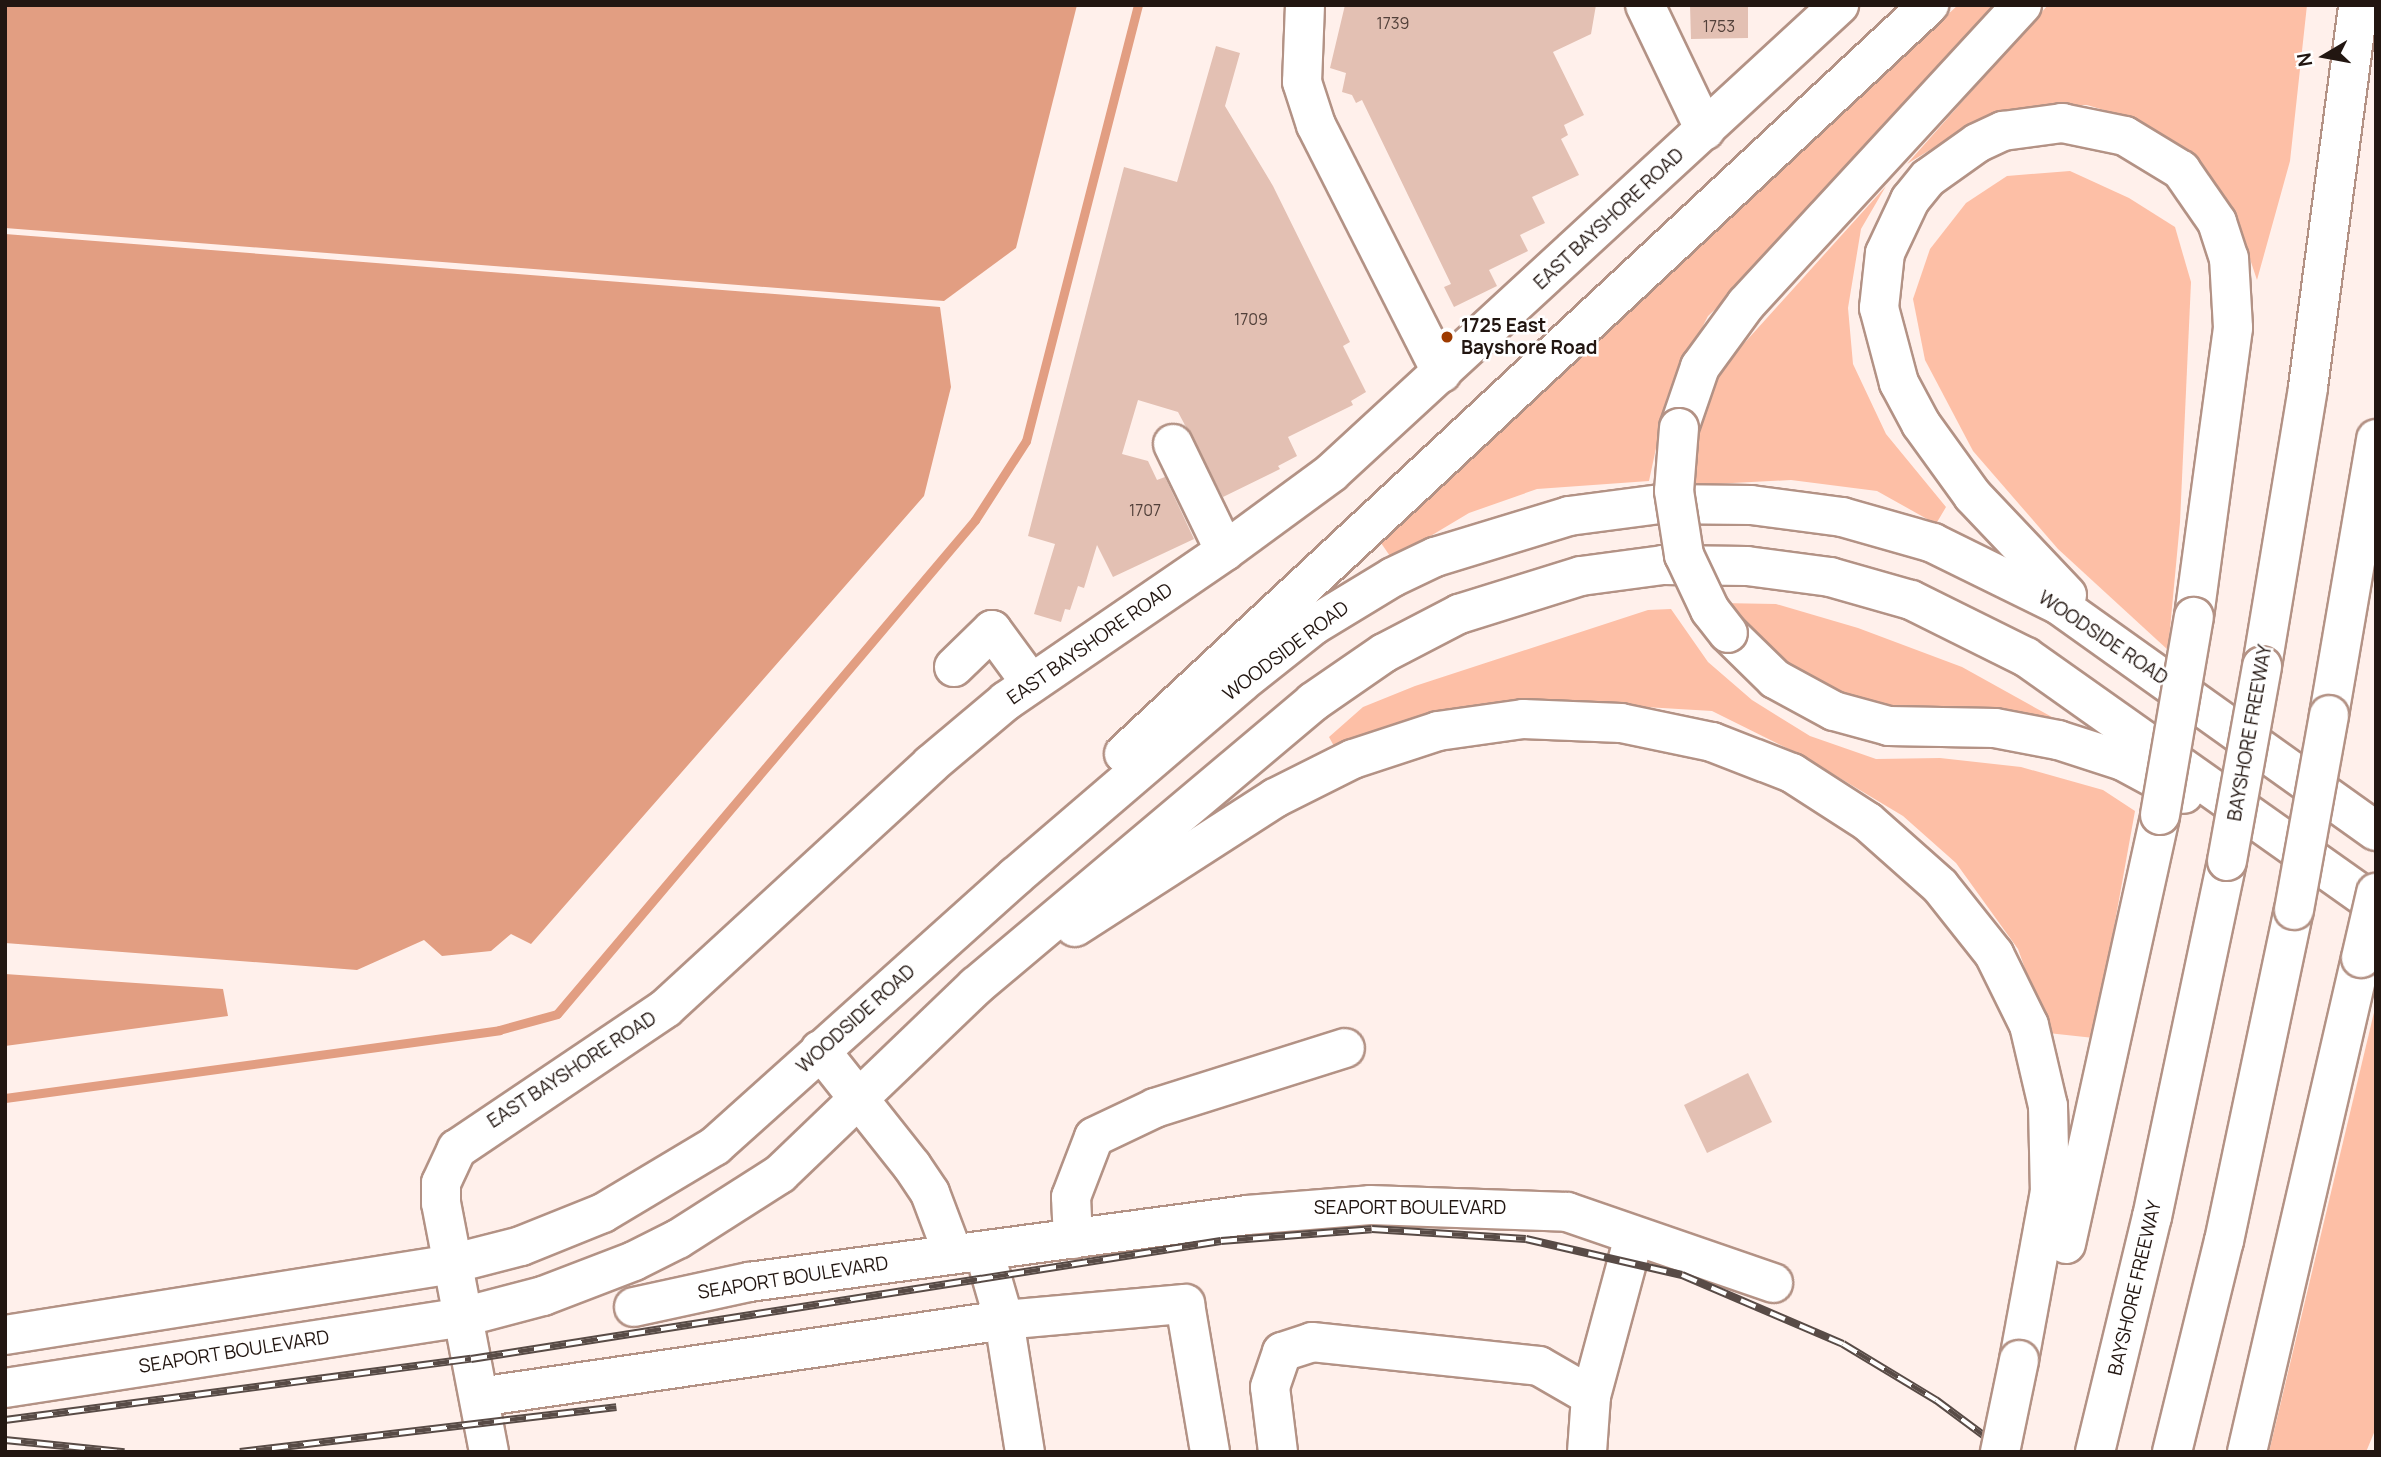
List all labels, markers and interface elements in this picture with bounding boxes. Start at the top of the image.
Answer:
house number: 1739 [1376,13,1410,33]
house number: 1753 [1703,16,1735,36]
north arrow [2290,21,2360,91]
text: N [2290,51,2318,69]
street label: EAST BAYSHORE ROAD [1529,143,1689,295]
house number: 1709 [1234,309,1268,329]
place label: 1725 East Bayshore Road [1461,315,1597,359]
marker: 1725 East Bayshore Road [1439,329,1455,345]
house number: 1707 [1129,500,1161,520]
street label: EAST BAYSHORE ROAD [1003,578,1177,710]
street label: WOODSIDE ROAD [2034,586,2172,690]
street label: WOODSIDE ROAD [1219,596,1353,706]
street label: BAYSHORE FREEWAY [2223,643,2277,823]
street label: WOODSIDE ROAD [792,960,920,1078]
street label: EAST BAYSHORE ROAD [483,1007,661,1133]
street label: SEAPORT BOULEVARD [1313,1197,1507,1219]
street label: BAYSHORE FREEWAY [2104,1198,2166,1378]
street label: SEAPORT BOULEVARD [696,1252,890,1304]
street label: SEAPORT BOULEVARD [137,1326,331,1378]

